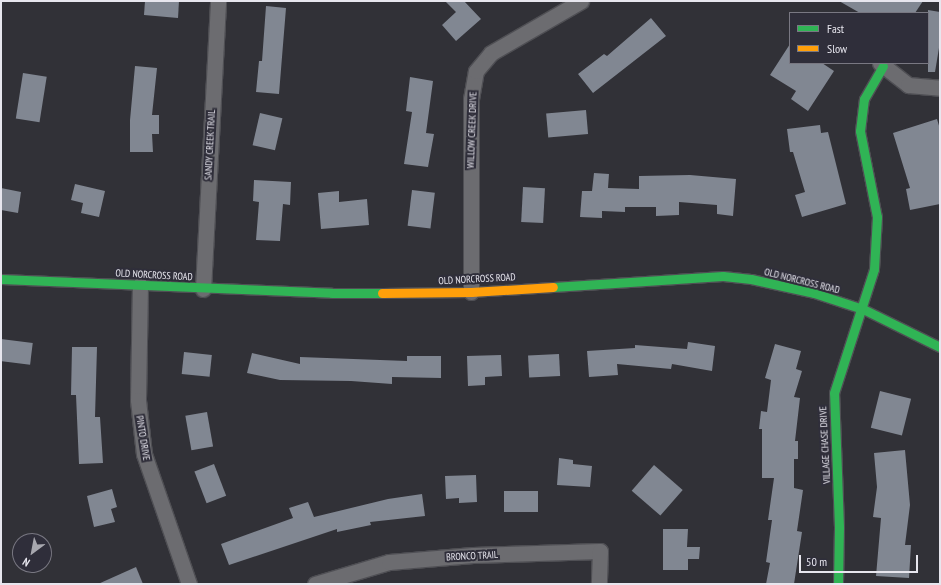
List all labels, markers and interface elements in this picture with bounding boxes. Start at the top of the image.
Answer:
legend [789,12,929,64]
text: Fast [827,21,844,36]
text: Slow [827,41,847,56]
street label: WILLOW CREEK DRIVE [465,91,479,169]
street label: SANDY CREEK TRAIL [202,109,218,181]
street label: OLD NORCROSS ROAD [763,266,841,296]
street label: OLD NORCROSS ROAD [115,267,193,283]
street label: OLD NORCROSS ROAD [438,271,516,287]
street label: VILLAGE CHASE DRIVE [817,406,833,484]
street label: PINTO DRIVE [134,415,152,461]
north arrow [12,533,52,573]
scale bar [801,547,920,573]
street label: BRONCO TRAIL [446,549,498,563]
text: 50 m [806,554,827,569]
text: N [20,555,32,570]

